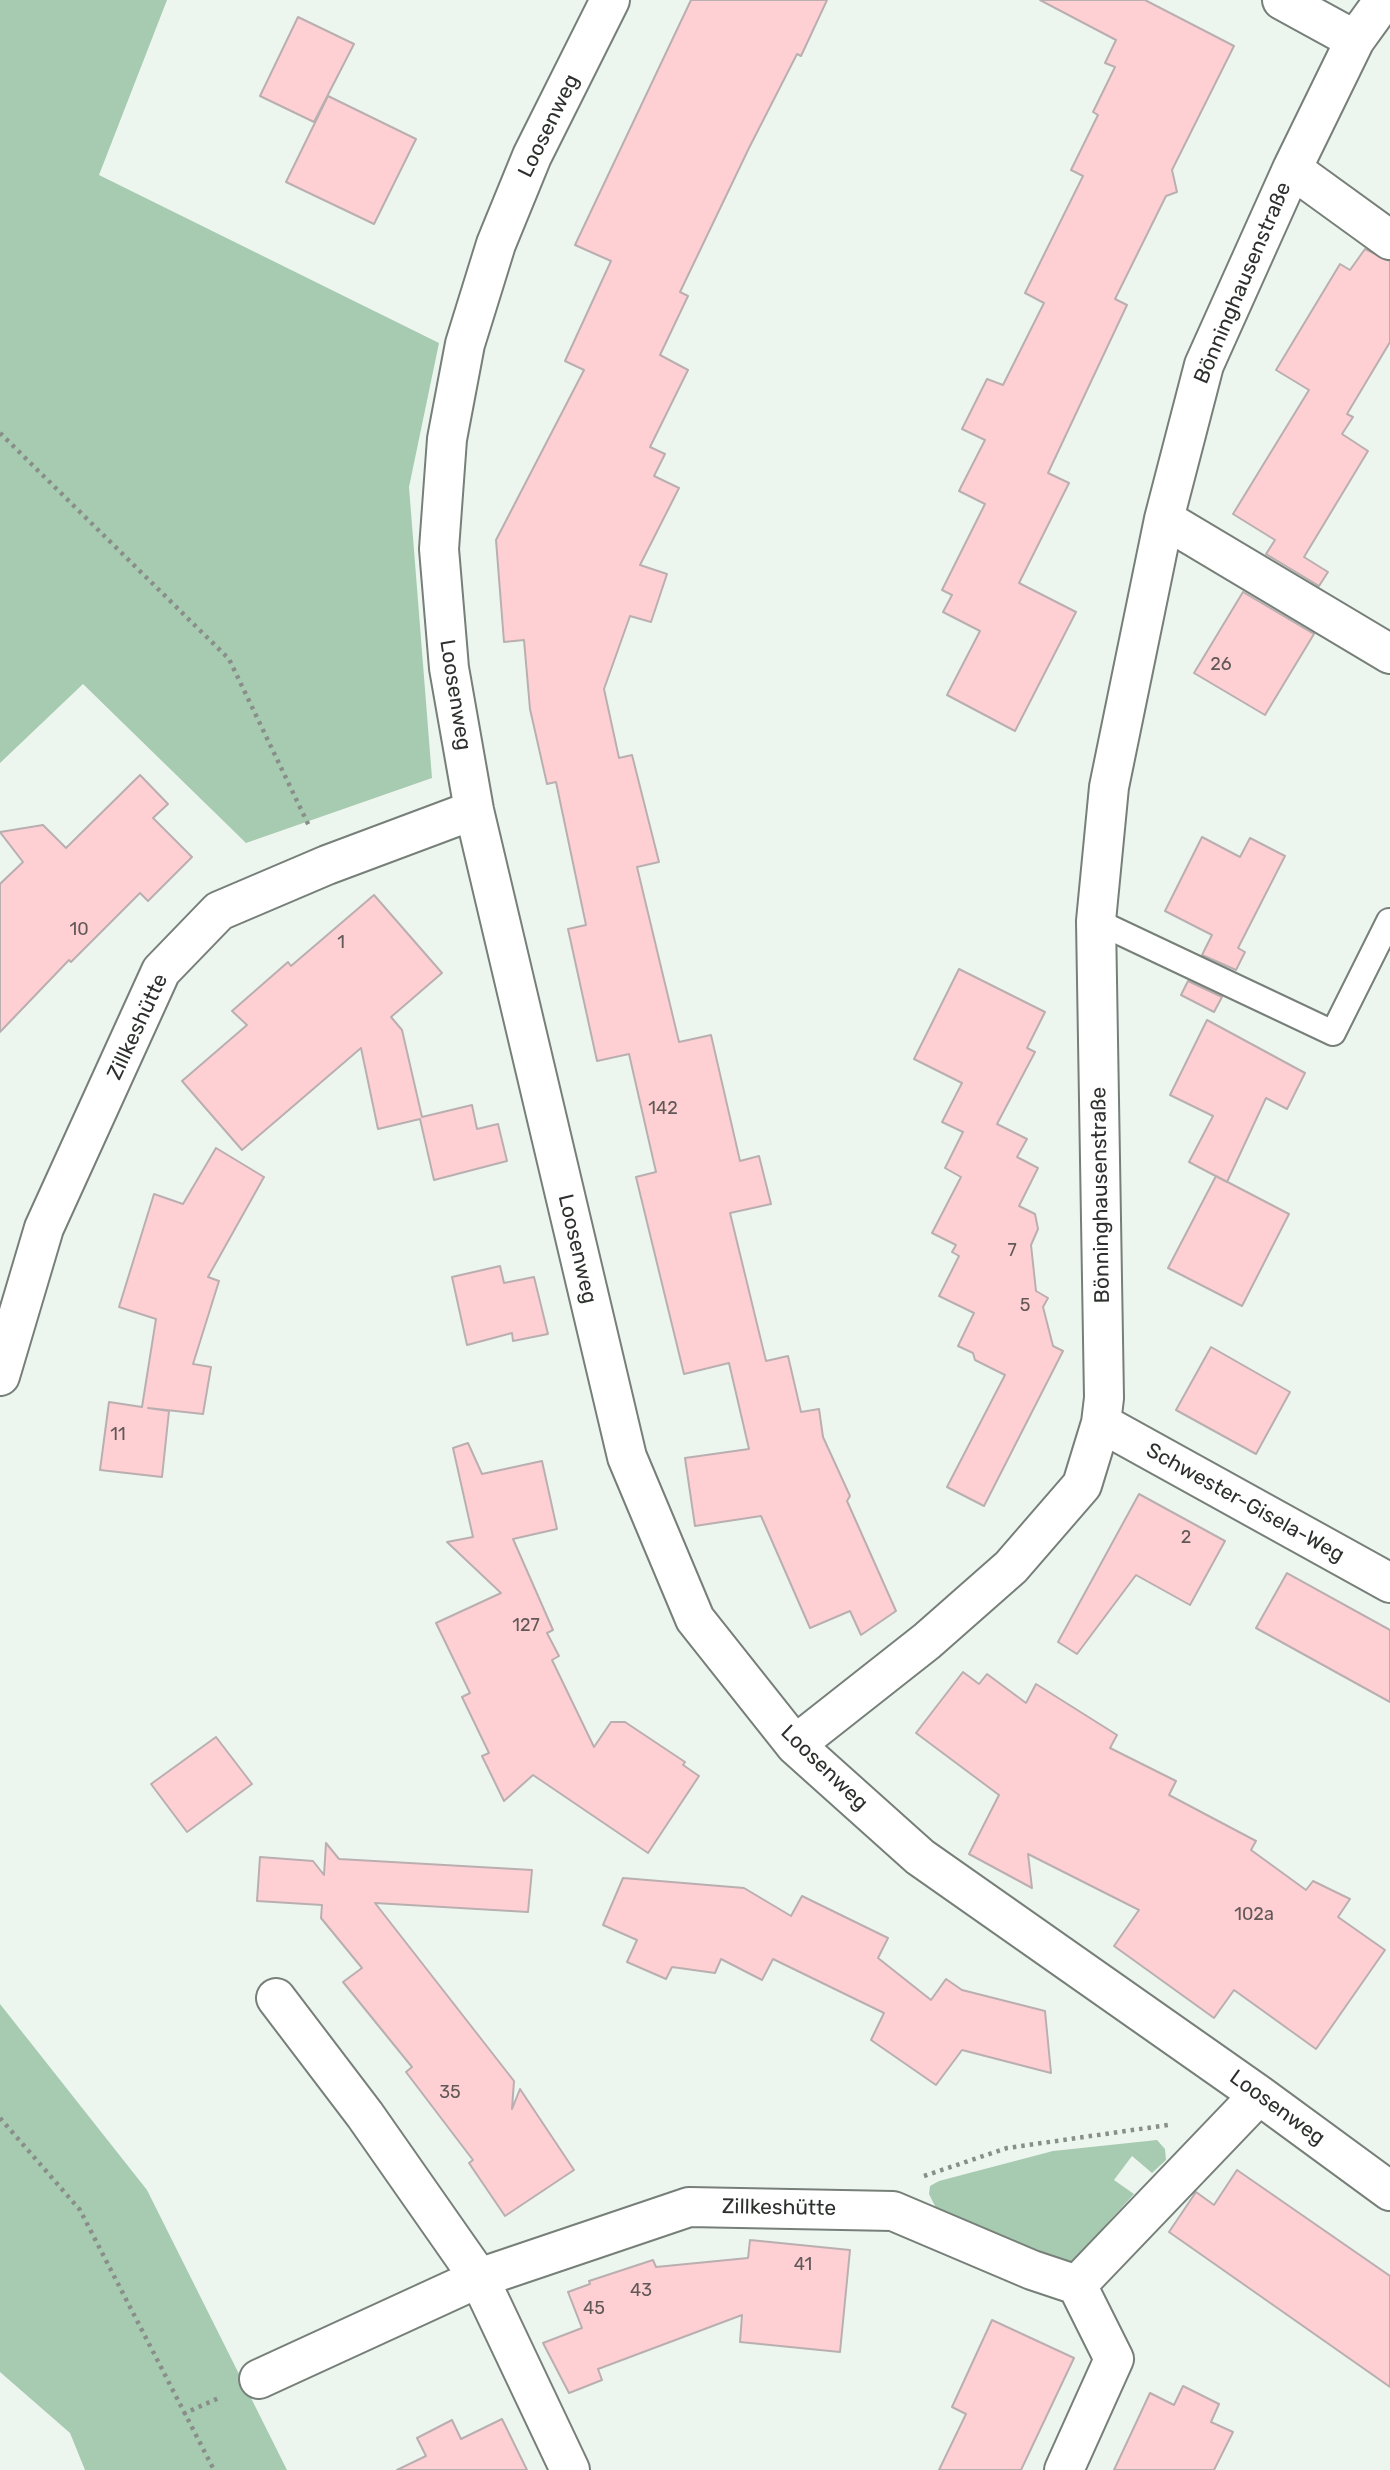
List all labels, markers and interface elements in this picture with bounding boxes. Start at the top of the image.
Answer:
street label: Loosenweg [513,70,585,182]
street label: Bönninghausenstraße [1189,178,1297,388]
street label: Loosenweg [434,638,476,752]
house number: 26 [1210,654,1232,676]
house number: 10 [69,919,89,941]
house number: 1 [337,932,345,954]
street label: Zillkeshütte [102,970,174,1084]
street label: Bönninghausenstraße [1087,1087,1115,1303]
house number: 142 [648,1098,678,1120]
street label: Loosenweg [552,1192,602,1306]
house number: 7 [1007,1240,1017,1262]
house number: 5 [1020,1295,1030,1317]
house number: 11 [110,1424,126,1446]
street label: Schwester-Gisela-Weg [1142,1438,1348,1568]
house number: 2 [1181,1527,1191,1549]
house number: 127 [512,1615,540,1637]
street label: Loosenweg [775,1720,873,1816]
house number: 102a [1234,1904,1274,1926]
street label: Loosenweg [1224,2065,1330,2151]
house number: 35 [439,2082,461,2104]
street label: Zillkeshütte [722,2194,836,2222]
house number: 41 [794,2254,812,2276]
house number: 43 [630,2280,652,2302]
house number: 45 [583,2298,605,2320]

